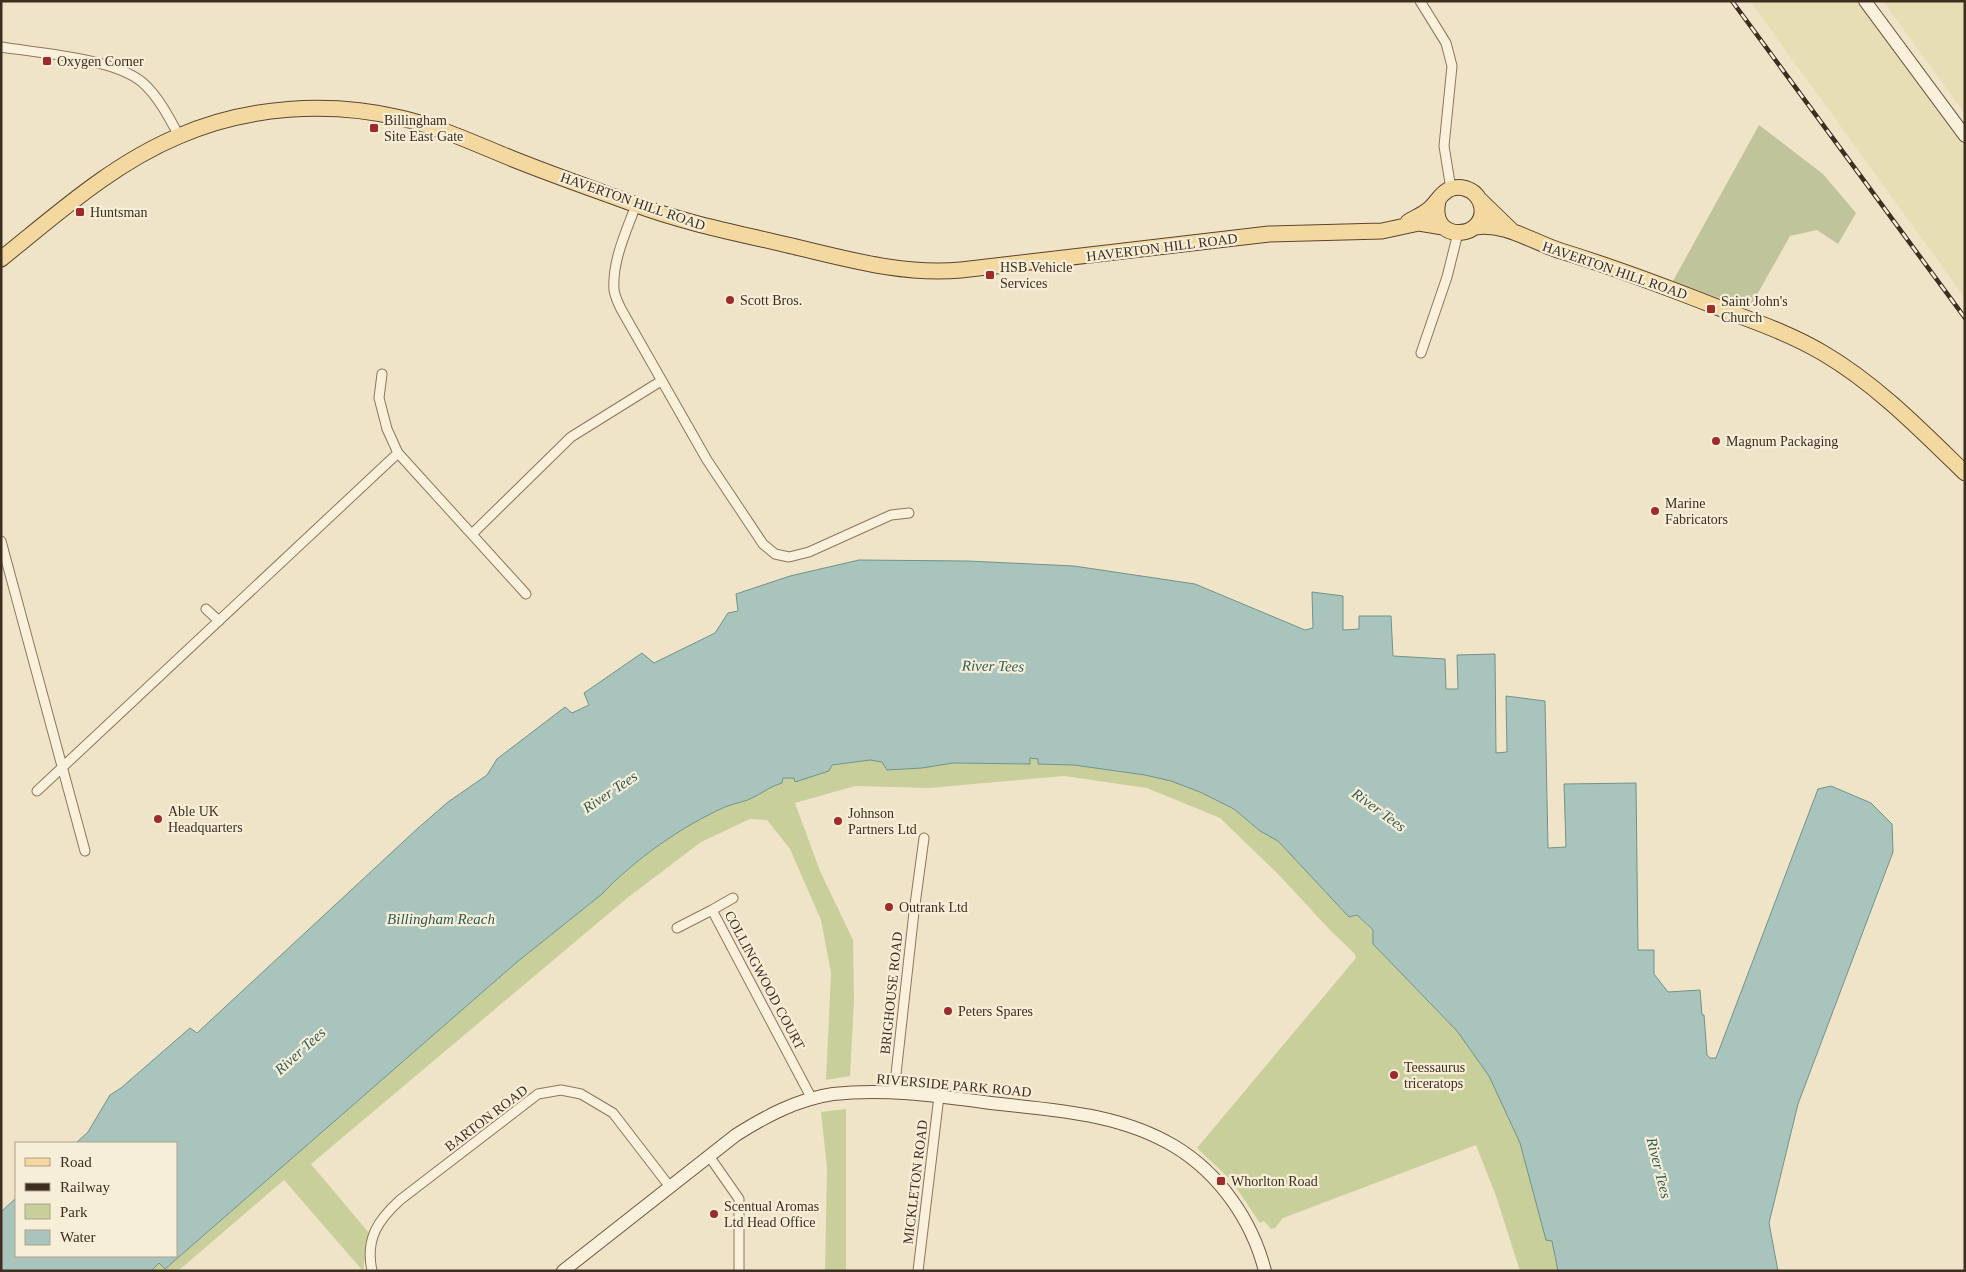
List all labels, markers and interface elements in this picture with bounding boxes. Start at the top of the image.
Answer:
place label: Oxygen Corner [57,54,144,69]
marker: Oxygen Corner [41,55,53,67]
place label: Billingham Site East Gate [384,113,463,144]
marker: Billingham Site East Gate [368,122,380,134]
street label: HAVERTON HILL ROAD [558,170,707,233]
place label: Huntsman [90,205,148,220]
marker: Huntsman [74,206,86,218]
street label: HAVERTON HILL ROAD [1086,231,1238,264]
street label: HAVERTON HILL ROAD [1540,239,1689,302]
place label: HSB Vehicle Services [1000,260,1072,291]
marker: HSB Vehicle Services [984,269,996,281]
place label: Scott Bros. [740,293,802,308]
marker: Scott Bros. [724,294,736,306]
place label: Saint John's Church [1721,294,1788,325]
marker: Saint John's Church [1705,303,1717,315]
place label: Magnum Packaging [1726,434,1838,449]
marker: Magnum Packaging [1710,435,1722,447]
place label: Marine Fabricators [1665,496,1728,527]
marker: Marine Fabricators [1649,505,1661,517]
water label: River Tees [961,657,1024,675]
water label: River Tees [579,768,640,817]
water label: River Tees [1348,785,1409,835]
place label: Able UK Headquarters [168,804,243,835]
place label: Johnson Partners Ltd [848,806,917,837]
marker: Able UK Headquarters [152,813,164,825]
marker: Johnson Partners Ltd [832,815,844,827]
place label: Outrank Ltd [899,900,968,915]
marker: Outrank Ltd [883,901,895,913]
street label: COLLINGWOOD COURT [722,908,808,1053]
water label: Billingham Reach [387,911,495,927]
street label: BRIGHOUSE ROAD [878,931,905,1055]
place label: Peters Spares [958,1004,1033,1019]
marker: Peters Spares [942,1005,954,1017]
water label: River Tees [271,1024,329,1078]
place label: Teessaurus triceratops [1404,1060,1465,1091]
marker: Teessaurus triceratops [1388,1069,1400,1081]
street label: RIVERSIDE PARK ROAD [876,1071,1032,1100]
street label: BARTON ROAD [442,1082,531,1154]
street label: MICKLETON ROAD [900,1119,931,1245]
water label: River Tees [1643,1135,1674,1200]
legend [15,1142,178,1257]
text: Road [60,1154,92,1170]
place label: Whorlton Road [1231,1174,1318,1189]
marker: Whorlton Road [1215,1175,1227,1187]
text: Railway [60,1179,110,1195]
place label: Scentual Aromas Ltd Head Office [724,1199,819,1230]
text: Park [60,1204,88,1220]
marker: Scentual Aromas Ltd Head Office [708,1208,720,1220]
text: Water [60,1229,95,1245]

